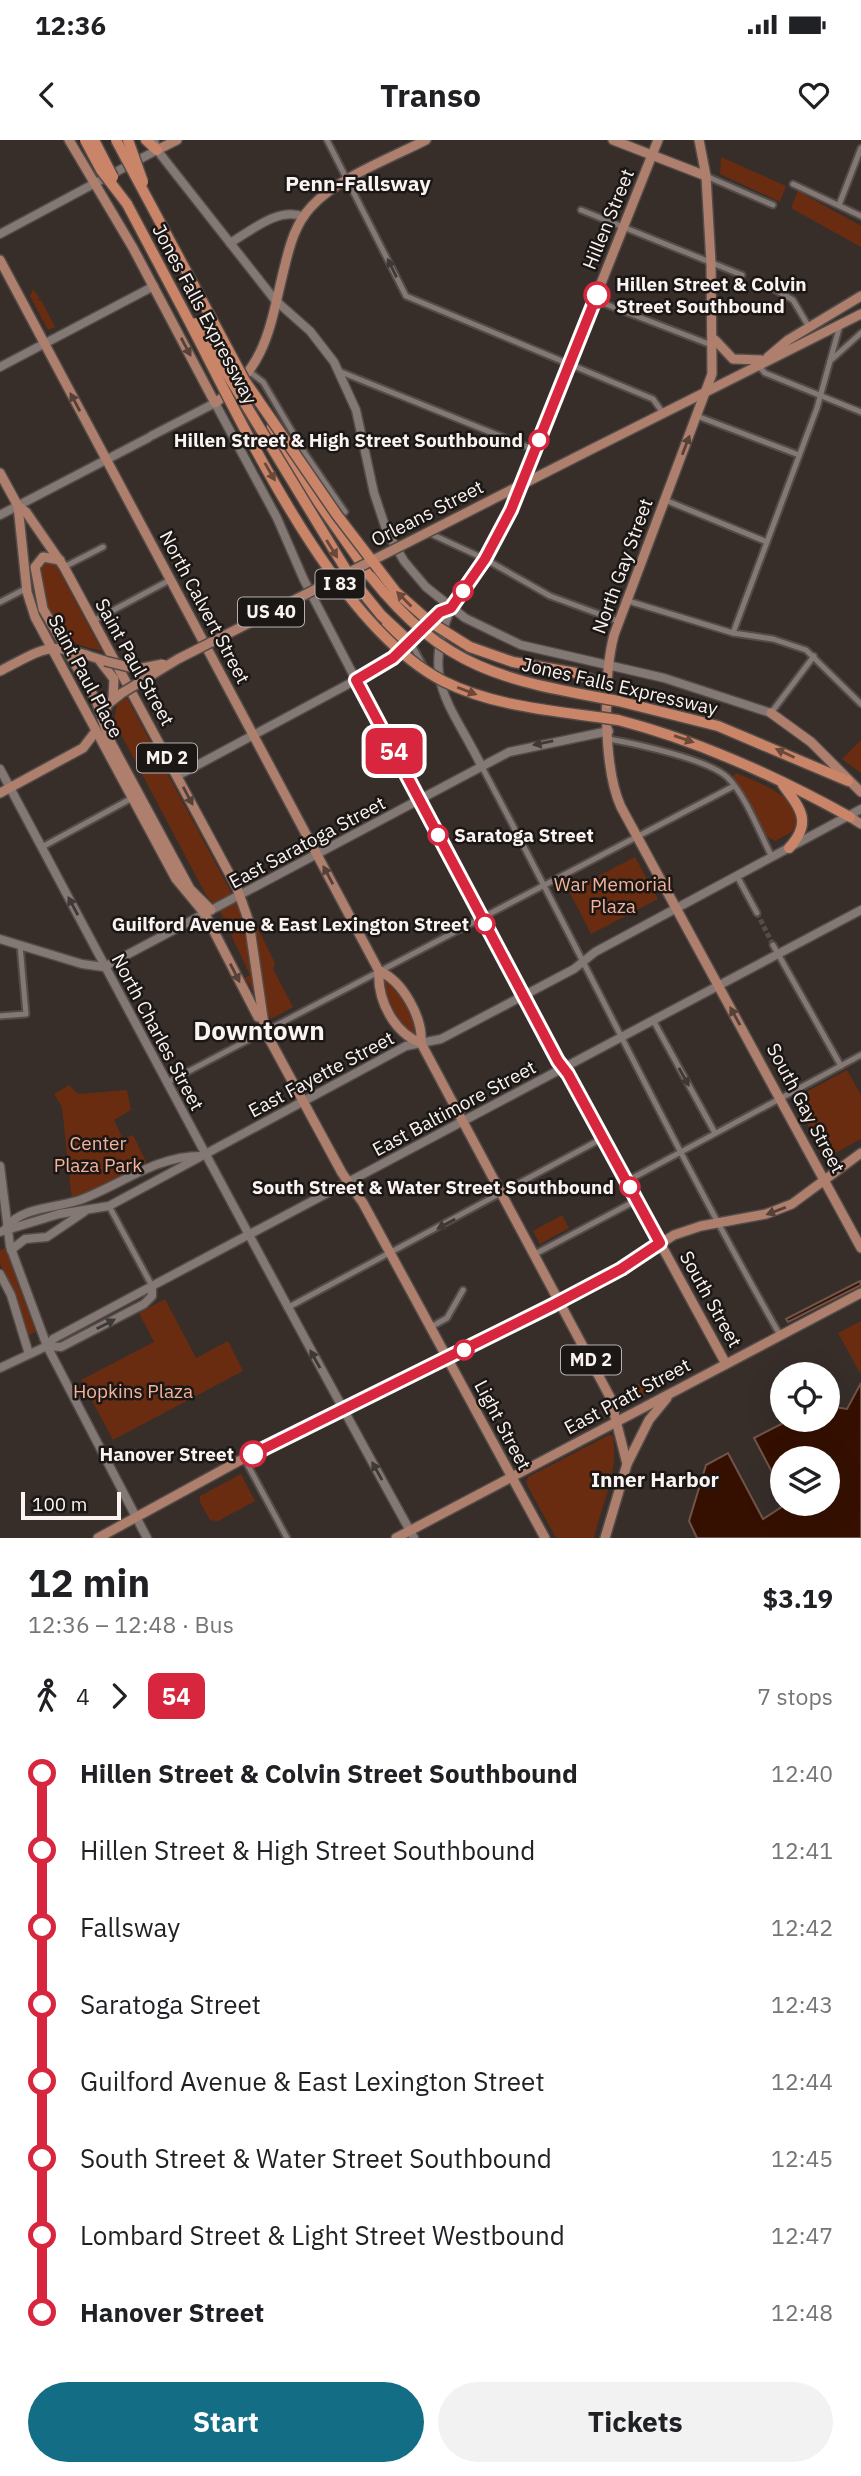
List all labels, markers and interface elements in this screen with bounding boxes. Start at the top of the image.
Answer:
text: 12:36 [35,8,106,42]
text: Transo [380,74,481,116]
icon: back [28,76,66,114]
icon: heart [795,76,833,114]
street label: Hillen Street [577,165,639,273]
district label: Penn-Fallsway [285,169,431,197]
street label: Jones Falls Expressway [147,220,263,409]
one-way arrow [386,258,397,278]
place label: Hillen Street & Colvin Street Southbound [616,272,807,318]
marker: Hillen Street & Colvin Street Southbound [584,282,610,308]
one-way arrow [180,338,192,357]
one-way arrow [70,391,82,411]
place label: Hillen Street & High Street Southbound [174,428,523,452]
marker: Hillen Street & High Street Southbound [529,430,549,450]
one-way arrow [681,434,692,455]
one-way arrow [264,462,276,481]
street label: Orleans Street [367,474,487,552]
street label: North Gay Street [586,495,658,637]
street label: North Calvert Street [155,526,255,688]
one-way arrow [325,539,338,558]
road number: I 83 [316,570,364,598]
unlabelled marker [453,581,473,601]
one-way arrow [396,591,413,608]
street label: Saint Paul Street [90,594,180,730]
road number: US 40 [238,598,304,626]
street label: Saint Paul Place [43,610,129,742]
street label: Jones Falls Expressway [520,652,721,720]
one-way arrow [456,685,477,696]
line badge: 54 [362,728,426,774]
one-way arrow [673,734,694,745]
text: 54 [380,735,408,767]
one-way arrow [532,738,554,749]
road number: MD 2 [137,744,197,772]
one-way arrow [775,747,795,759]
one-way arrow [182,786,194,806]
street label: East Saratoga Street [225,791,389,893]
place label: Saratoga Street [454,823,594,847]
marker: Saratoga Street [428,825,448,845]
one-way arrow [322,865,334,885]
park label: War Memorial Plaza [554,872,672,918]
one-way arrow [67,897,79,916]
place label: Guilford Avenue & East Lexington Street [112,912,469,936]
marker: Guilford Avenue & East Lexington Street [475,914,495,934]
street label: North Charles Street [107,949,209,1115]
one-way arrow [228,963,240,983]
one-way arrow [729,1006,741,1025]
district label: Downtown [193,1013,325,1047]
street label: East Fayette Street [244,1026,398,1122]
street label: South Gay Street [762,1039,850,1177]
street label: East Baltimore Street [368,1055,540,1161]
one-way arrow [678,1067,690,1087]
park label: Center Plaza Park [54,1131,142,1177]
place label: South Street & Water Street Southbound [252,1175,614,1199]
marker: South Street & Water Street Southbound [620,1177,640,1197]
one-way arrow [765,1205,786,1216]
one-way arrow [437,1218,456,1230]
street label: South Street [675,1247,747,1351]
one-way arrow [96,1319,116,1330]
unlabelled marker [454,1340,474,1360]
road number: MD 2 [561,1345,621,1374]
one-way arrow [309,1350,321,1369]
street label: East Pratt Street [560,1353,694,1439]
map controls [770,1362,840,1516]
button: locate [770,1362,840,1432]
street label: Light Street [469,1376,537,1474]
park label: Hopkins Plaza [73,1379,193,1403]
marker: Hanover Street [240,1441,266,1467]
place label: Hanover Street [99,1442,234,1466]
button: layers [770,1446,840,1516]
one-way arrow [371,1461,383,1480]
district label: Inner Harbor [591,1465,720,1493]
scale bar [21,1489,121,1521]
text: 100 m [32,1492,87,1516]
text: 12 min [28,1558,150,1607]
text: $3.19 [763,1581,833,1615]
text: 12:36 – 12:48 · Bus [28,1609,234,1639]
icon: walk [28,1677,66,1715]
icon: forward [100,1677,138,1715]
text: 54 [162,1680,191,1712]
text: 4 [76,1681,90,1711]
text: 7 stops [757,1681,833,1711]
text: Hillen Street & Colvin Street Southbound [80,1756,578,1790]
text: 12:40 [771,1758,833,1788]
text: Hillen Street & High Street Southbound [80,1833,535,1867]
text: 12:41 [771,1835,833,1865]
text: Fallsway [80,1910,180,1944]
text: 12:42 [771,1912,833,1942]
text: Saratoga Street [80,1987,261,2021]
text: 12:43 [771,1989,833,2019]
text: Guilford Avenue & East Lexington Street [80,2064,545,2098]
text: 12:44 [771,2066,833,2096]
text: South Street & Water Street Southbound [80,2141,552,2175]
text: 12:45 [771,2143,833,2173]
text: Lombard Street & Light Street Westbound [80,2218,565,2252]
text: 12:47 [771,2220,833,2250]
text: Hanover Street [80,2295,264,2329]
text: 12:48 [771,2297,833,2327]
button: Start [28,2382,424,2462]
button: Tickets [438,2382,833,2462]

